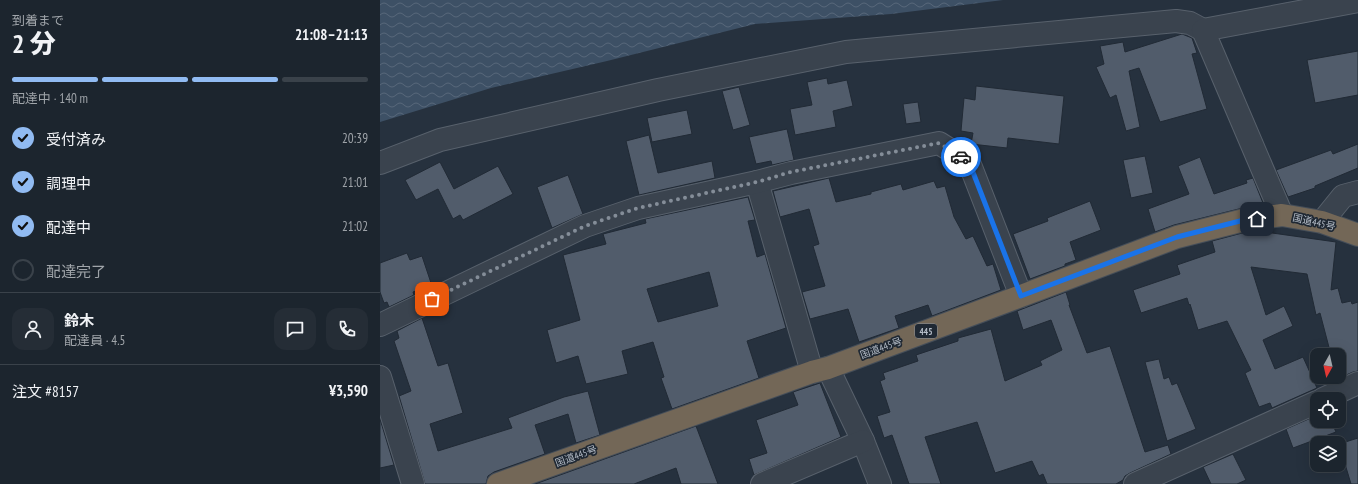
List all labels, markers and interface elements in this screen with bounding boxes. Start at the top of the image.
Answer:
text: 到着まで [12,12,64,29]
text: 21:08–21:13 [295,25,368,44]
text: 2 分 [12,27,56,60]
text: 配達中 · 140 m [12,90,88,107]
icon: check [12,127,34,149]
text: 受付済み [46,130,106,149]
text: 20:39 [342,130,368,147]
courier [941,137,981,177]
icon: car [950,146,972,168]
icon: check [12,171,34,193]
text: 調理中 [46,174,91,193]
text: 21:01 [342,174,368,191]
pin [1240,202,1274,236]
icon: home [1246,208,1268,230]
street label: 国道445号 [1291,211,1337,233]
icon: check [12,215,34,237]
text: 配達中 [46,218,91,237]
text: 21:02 [342,218,368,235]
text: 配達完了 [46,262,106,281]
pin [415,282,449,316]
icon: bag [421,288,443,310]
button: person [12,308,54,350]
button: chat [274,308,316,350]
button: phone [326,308,368,350]
text: 鈴木 [64,311,94,330]
road number: 445 [915,324,937,338]
text: 配達員 · 4.5 [64,332,125,349]
street label: 国道445号 [858,334,904,362]
north arrow [1310,348,1346,384]
map controls [1310,348,1346,472]
text: ¥3,590 [329,381,368,400]
text: 注文 #8157 [12,382,79,401]
button: locate [1310,392,1346,428]
button: layers [1310,436,1346,472]
street label: 国道445号 [553,442,599,470]

